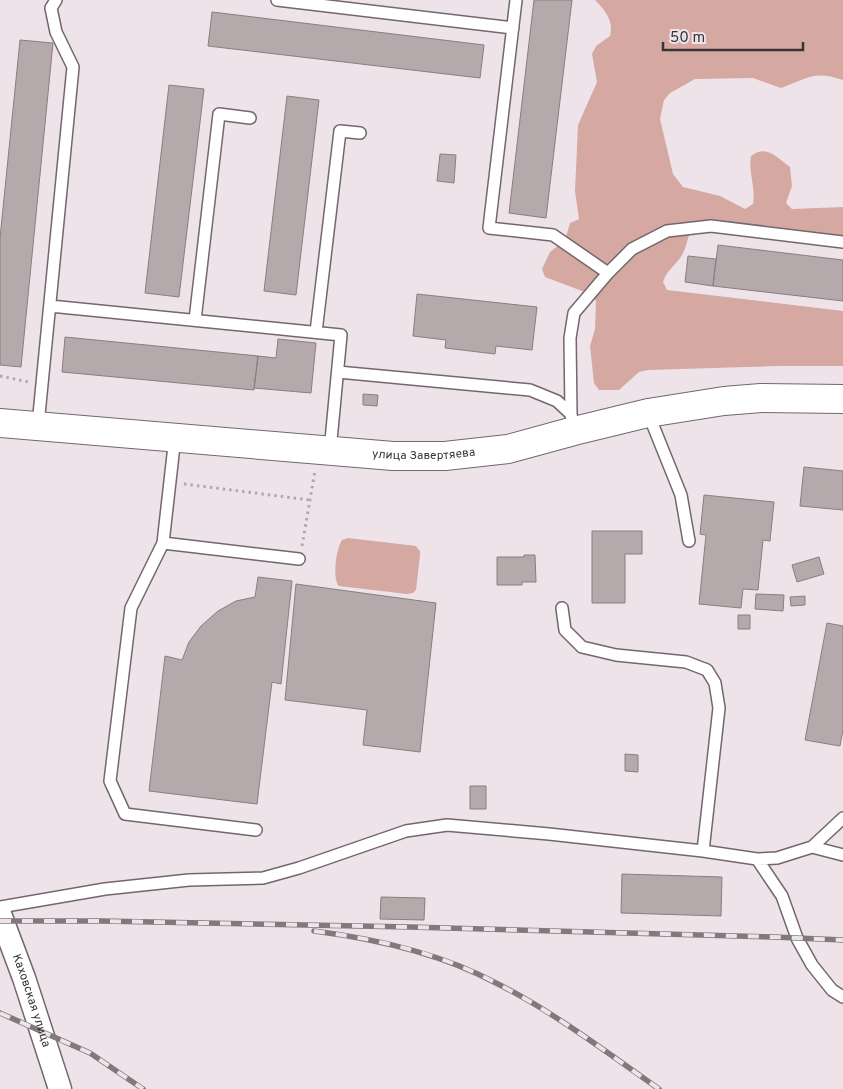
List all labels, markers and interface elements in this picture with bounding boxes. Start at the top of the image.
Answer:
scale bar [663,20,803,52]
text: 50 m [670,29,705,48]
street label: улица Завертяева [371,445,476,464]
street label: Каховская улица [8,952,54,1049]

